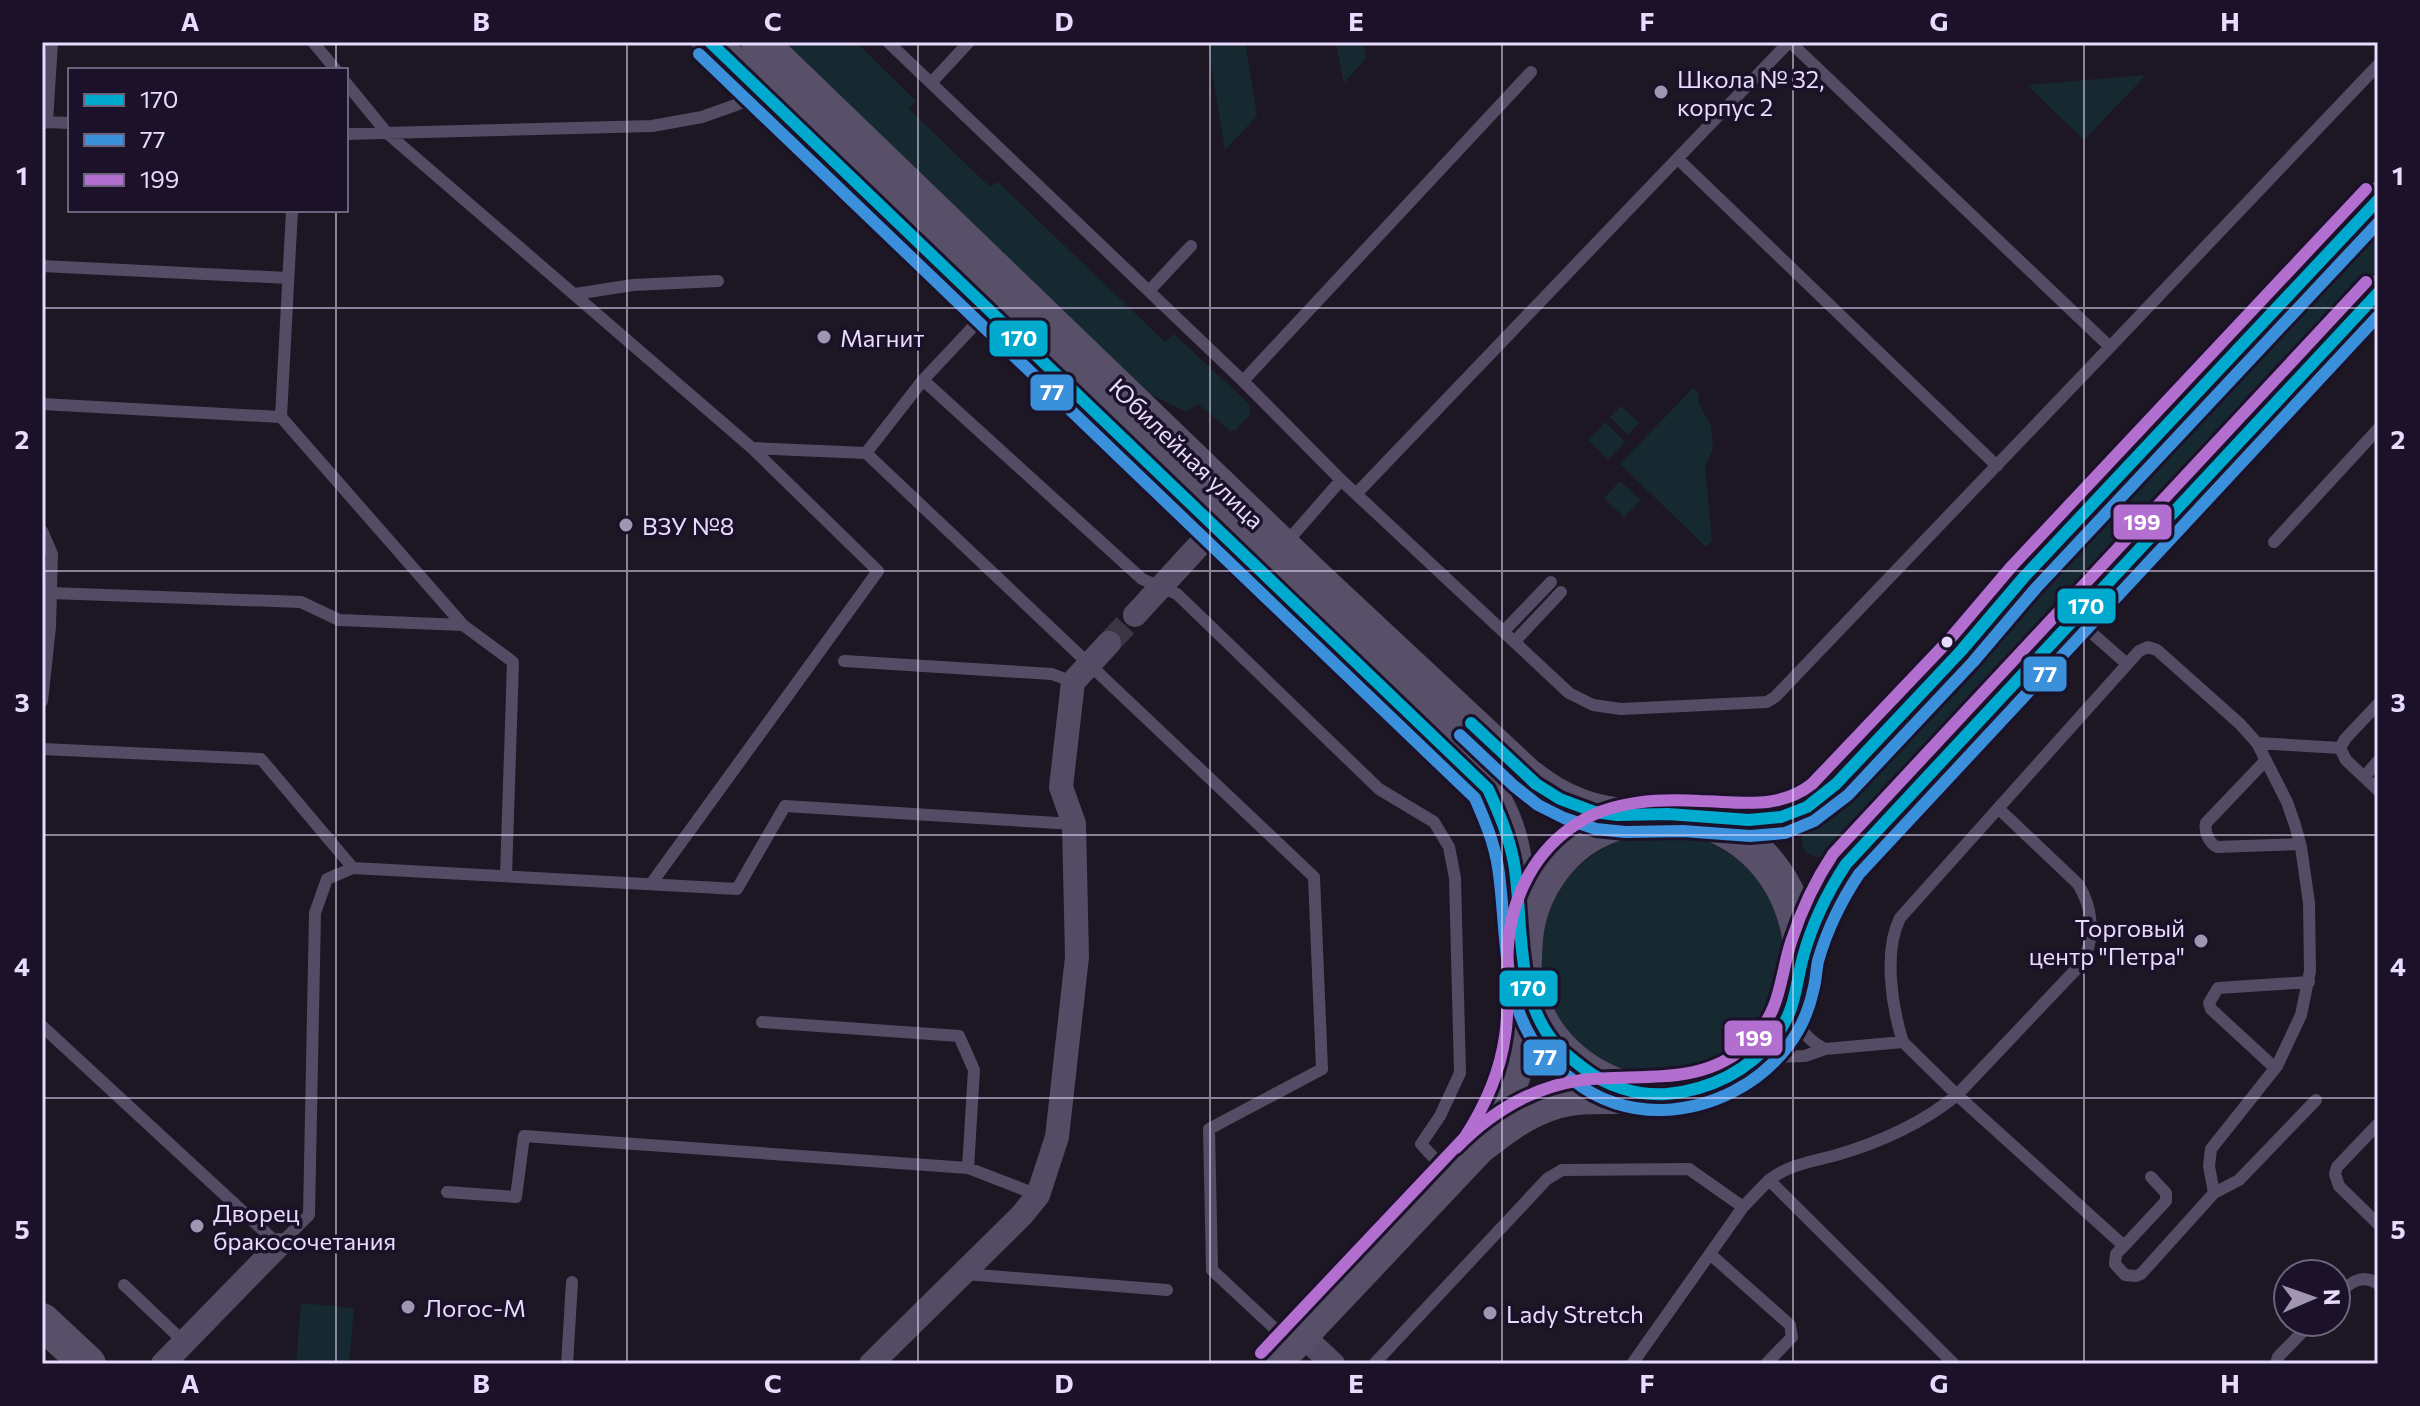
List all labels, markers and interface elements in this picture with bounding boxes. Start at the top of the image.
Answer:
text: A [181,5,200,36]
text: B [472,5,490,36]
text: C [764,5,782,36]
text: D [1054,5,1074,36]
text: E [1348,5,1364,36]
text: F [1639,5,1655,36]
text: G [1930,5,1948,36]
text: H [2220,5,2240,36]
place label: Школа № 32, корпус 2 [1677,64,1825,121]
legend [68,68,348,212]
marker: Школа № 32, корпус 2 [1652,83,1670,101]
text: 170 [140,84,179,113]
text: 77 [140,124,165,153]
text: 1 [16,159,28,190]
text: 1 [2392,159,2404,190]
text: 199 [140,164,179,193]
line badge: 170 [988,319,1049,358]
place label: Магнит [840,323,924,352]
text: 170 [1001,324,1037,351]
marker: Магнит [815,328,833,346]
street label: Юбилейная улица [1104,372,1270,534]
line badge: 77 [1029,373,1075,412]
text: 77 [1040,378,1064,405]
text: 2 [15,423,29,454]
text: 2 [2391,423,2405,454]
line badge: 199 [2112,503,2173,541]
text: 199 [2123,508,2161,535]
place label: ВЗУ №8 [642,511,734,540]
marker: ВЗУ №8 [617,516,635,534]
line badge: 170 [2056,587,2117,625]
text: 170 [2068,592,2104,619]
unlabelled marker [1939,634,1955,650]
line badge: 77 [2022,655,2068,693]
text: 77 [2033,660,2057,687]
text: 3 [14,686,30,717]
text: 3 [2390,686,2406,717]
place label: Торговый центр "Петра" [2029,913,2185,970]
marker: Торговый центр "Петра" [2192,932,2210,950]
text: 4 [14,950,30,981]
text: 4 [2390,950,2406,981]
line badge: 170 [1498,969,1559,1008]
text: 170 [1510,974,1546,1001]
line badge: 199 [1723,1019,1784,1057]
text: 199 [1735,1024,1773,1051]
line badge: 77 [1522,1038,1568,1077]
text: 77 [1533,1043,1557,1070]
place label: Дворец бракосочетания [213,1198,396,1255]
text: 5 [14,1213,30,1244]
text: 5 [2390,1213,2406,1244]
marker: Дворец бракосочетания [188,1217,206,1235]
north arrow [2272,1258,2352,1338]
text: N [2319,1289,2346,1306]
place label: Логос-М [424,1293,526,1322]
marker: Логос-М [399,1298,417,1316]
place label: Lady Stretch [1506,1299,1644,1328]
marker: Lady Stretch [1481,1304,1499,1322]
text: A [181,1367,200,1398]
text: B [472,1367,490,1398]
text: C [764,1367,782,1398]
text: D [1054,1367,1074,1398]
text: E [1348,1367,1364,1398]
text: F [1639,1367,1655,1398]
text: G [1930,1367,1948,1398]
text: H [2220,1367,2240,1398]

